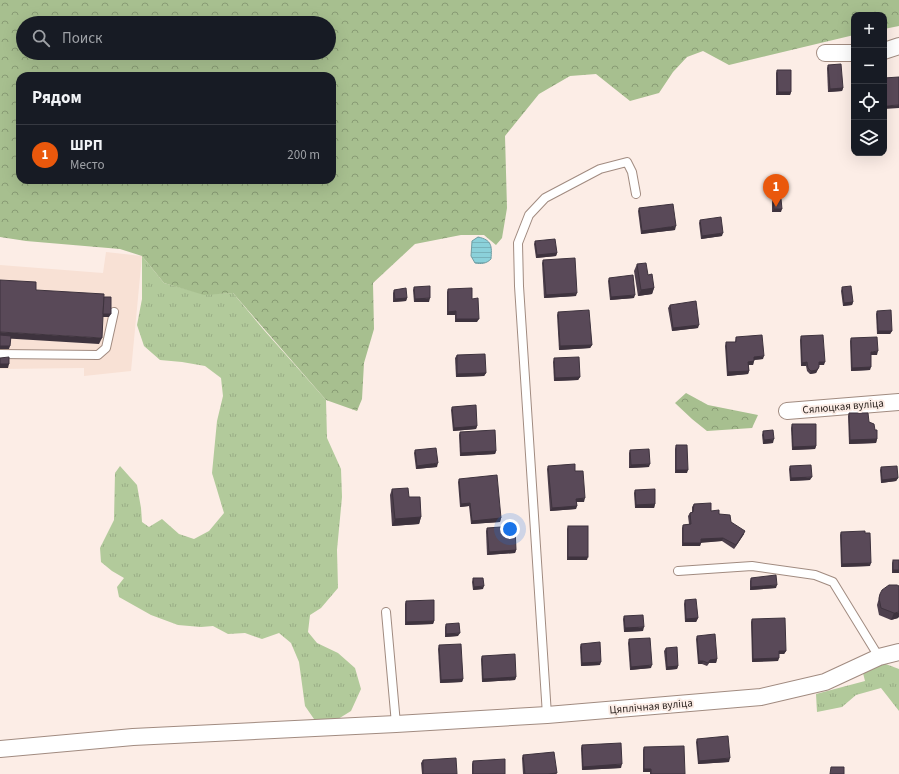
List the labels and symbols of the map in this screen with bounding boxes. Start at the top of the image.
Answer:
pin: 1 [763,174,789,207]
street label: Сялюцкая вуліца [802,395,884,418]
your location [500,519,520,539]
street label: Цяплічная вуліца [609,695,693,718]

